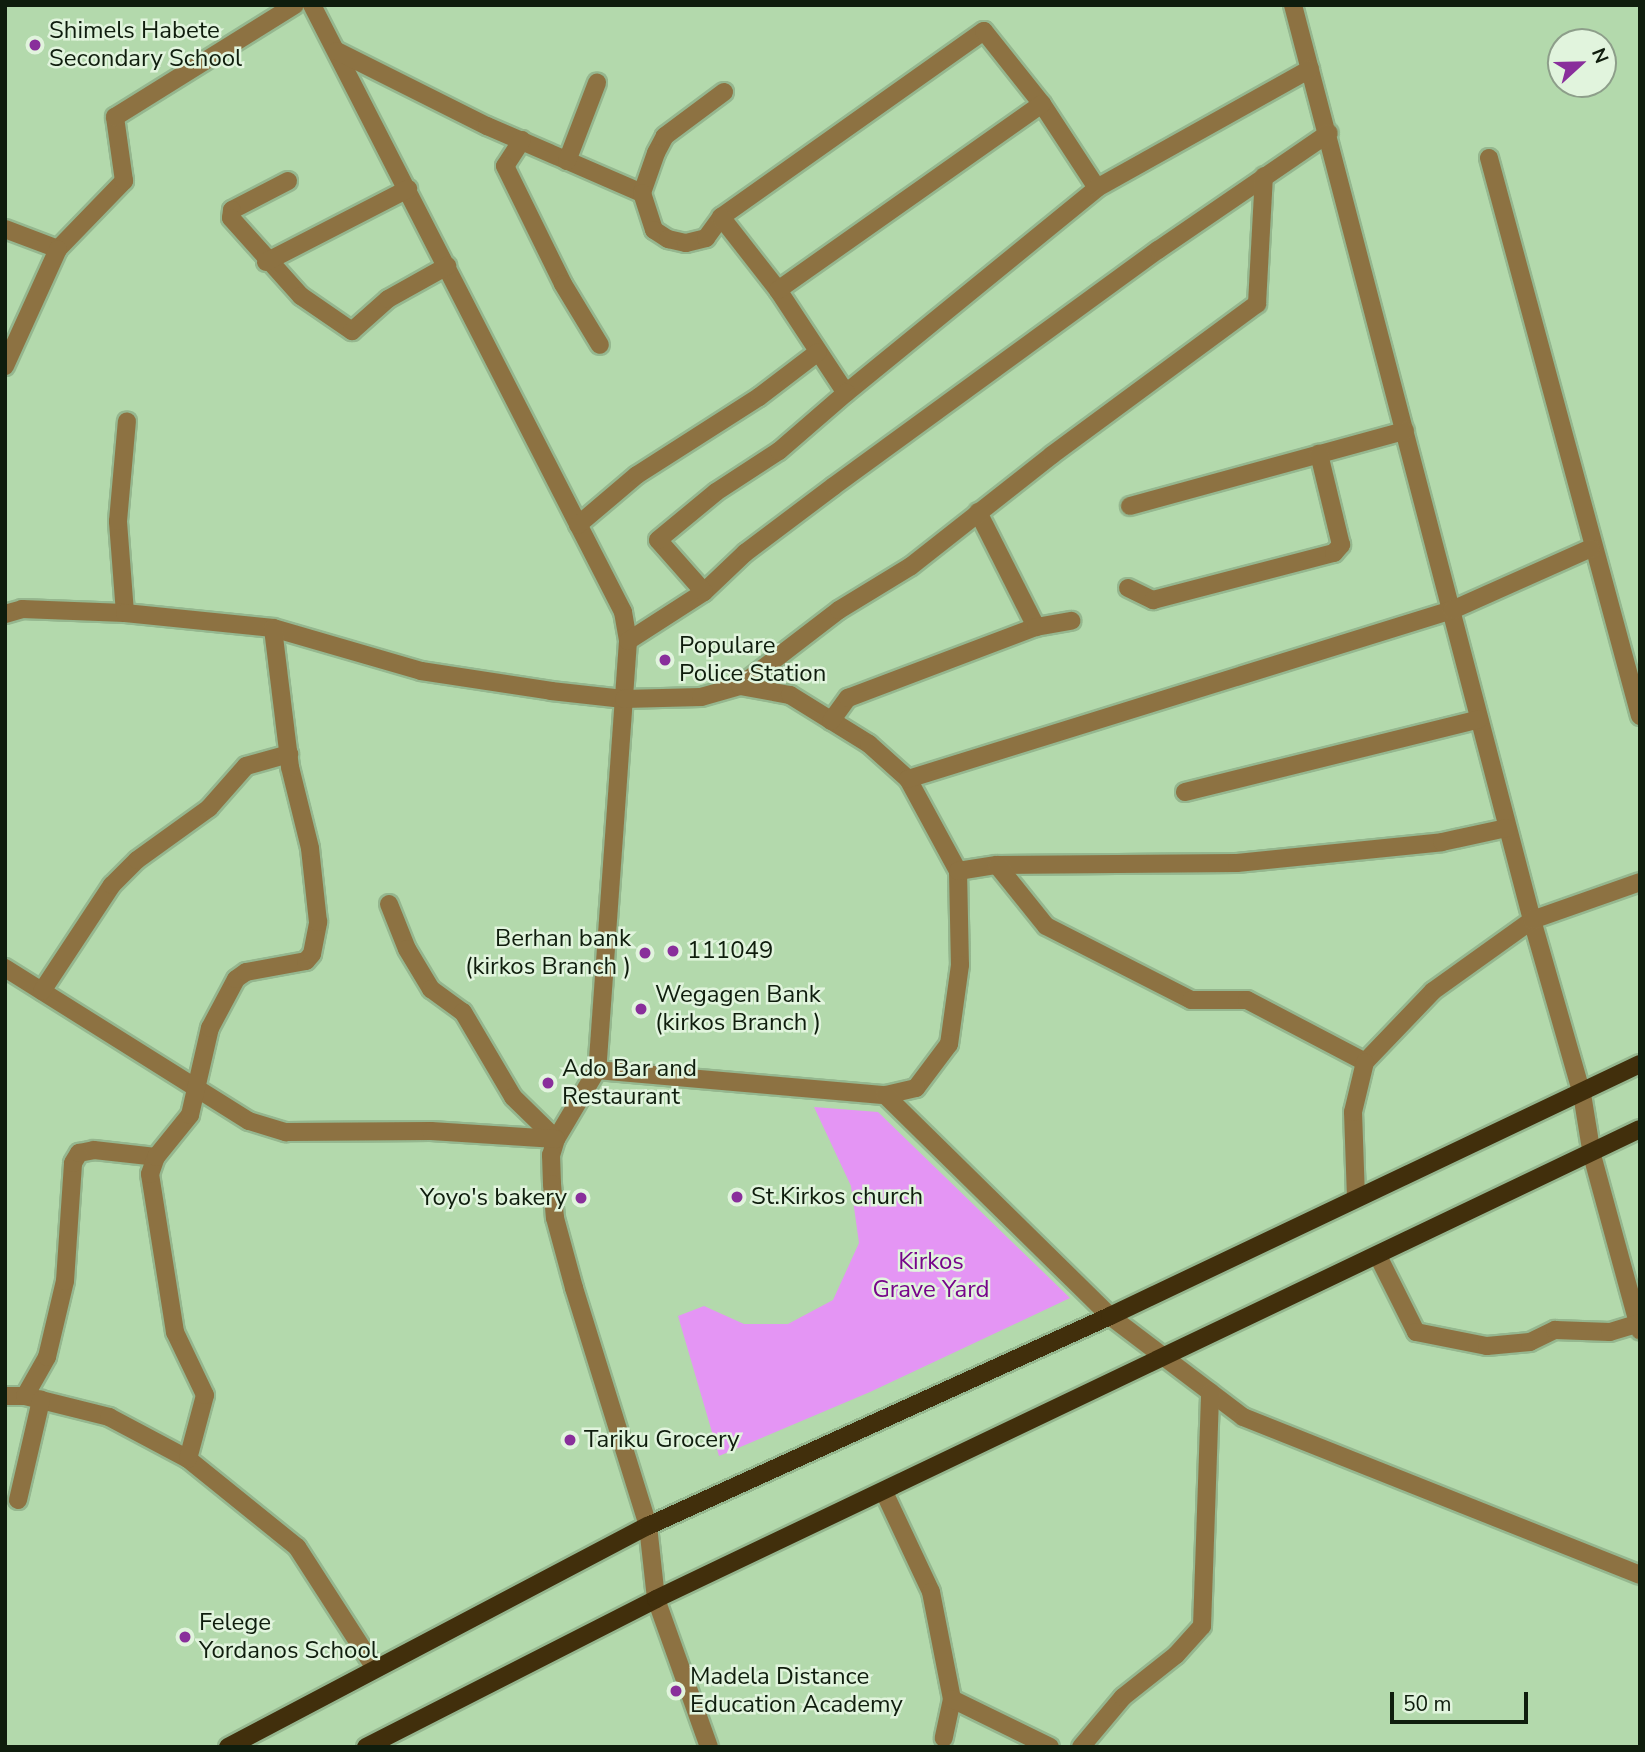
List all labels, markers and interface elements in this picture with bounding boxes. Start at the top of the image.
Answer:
place label: Shimels Habete Secondary School [49,17,242,73]
north arrow [1547,28,1617,98]
marker: Shimels Habete Secondary School [27,37,43,53]
text: N [1585,44,1614,67]
place label: Populare Police Station [679,632,826,688]
marker: Populare Police Station [657,652,673,668]
place label: Berhan bank (kirkos Branch ) [465,925,631,981]
place label: 111049 [687,937,773,965]
marker: 111049 [665,943,681,959]
marker: Berhan bank (kirkos Branch ) [637,945,653,961]
place label: Wegagen Bank (kirkos Branch ) [655,981,821,1037]
marker: Wegagen Bank (kirkos Branch ) [633,1001,649,1017]
place label: Ado Bar and Restaurant [562,1055,697,1111]
marker: Ado Bar and Restaurant [540,1075,556,1091]
place label: St.Kirkos church [751,1183,923,1211]
place label: Yoyo's bakery [420,1184,567,1212]
marker: St.Kirkos church [729,1189,745,1205]
marker: Yoyo's bakery [573,1190,589,1206]
park label: Kirkos Grave Yard [872,1248,990,1304]
place label: Tariku Grocery [584,1426,740,1454]
marker: Tariku Grocery [562,1432,578,1448]
place label: Felege Yordanos School [199,1609,378,1665]
marker: Felege Yordanos School [177,1629,193,1645]
place label: Madela Distance Education Academy [690,1663,903,1719]
scale bar [1393,1678,1531,1722]
marker: Madela Distance Education Academy [668,1683,684,1699]
text: 50 m [1403,1690,1452,1718]

